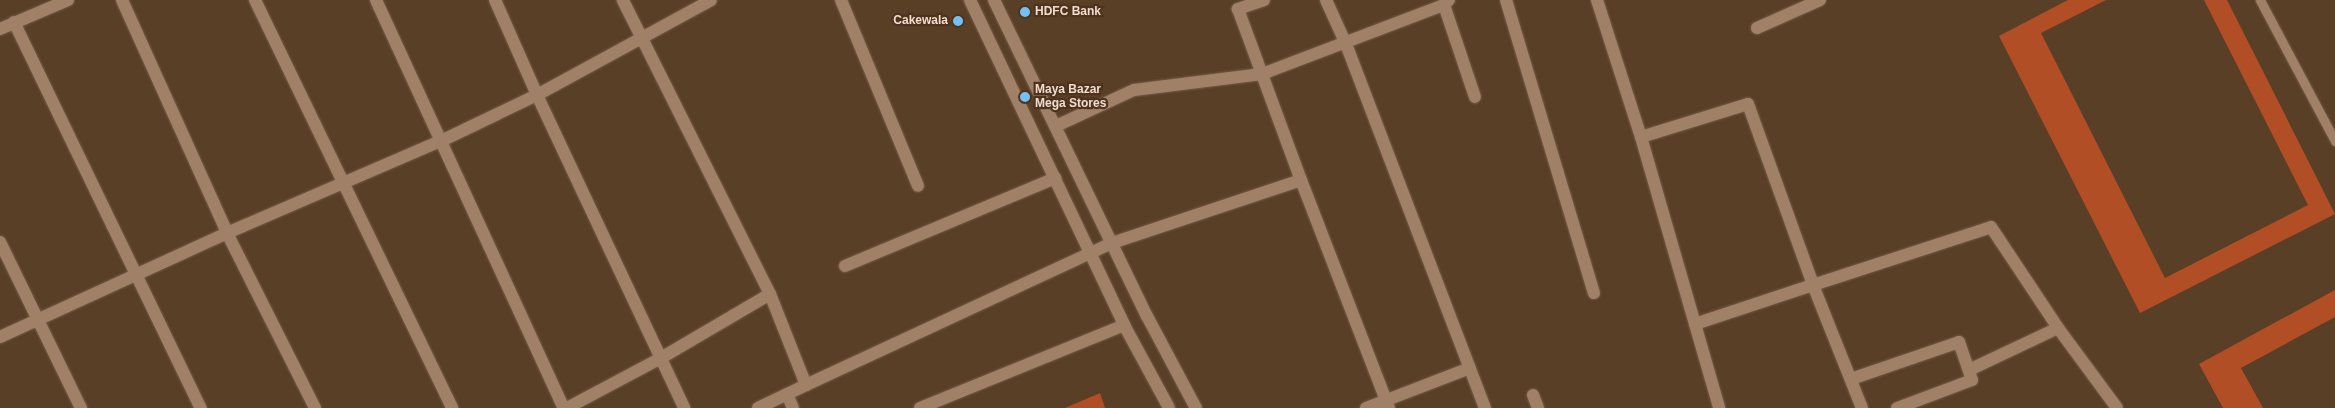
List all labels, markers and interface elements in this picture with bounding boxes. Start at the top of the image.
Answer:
place label: HDFC Bank [1035,5,1101,19]
marker: HDFC Bank [1019,6,1031,18]
place label: Cakewala [893,14,948,28]
marker: Cakewala [952,15,964,27]
place label: Maya Bazar Mega Stores [1035,83,1106,111]
marker: Maya Bazar Mega Stores [1019,91,1031,103]

